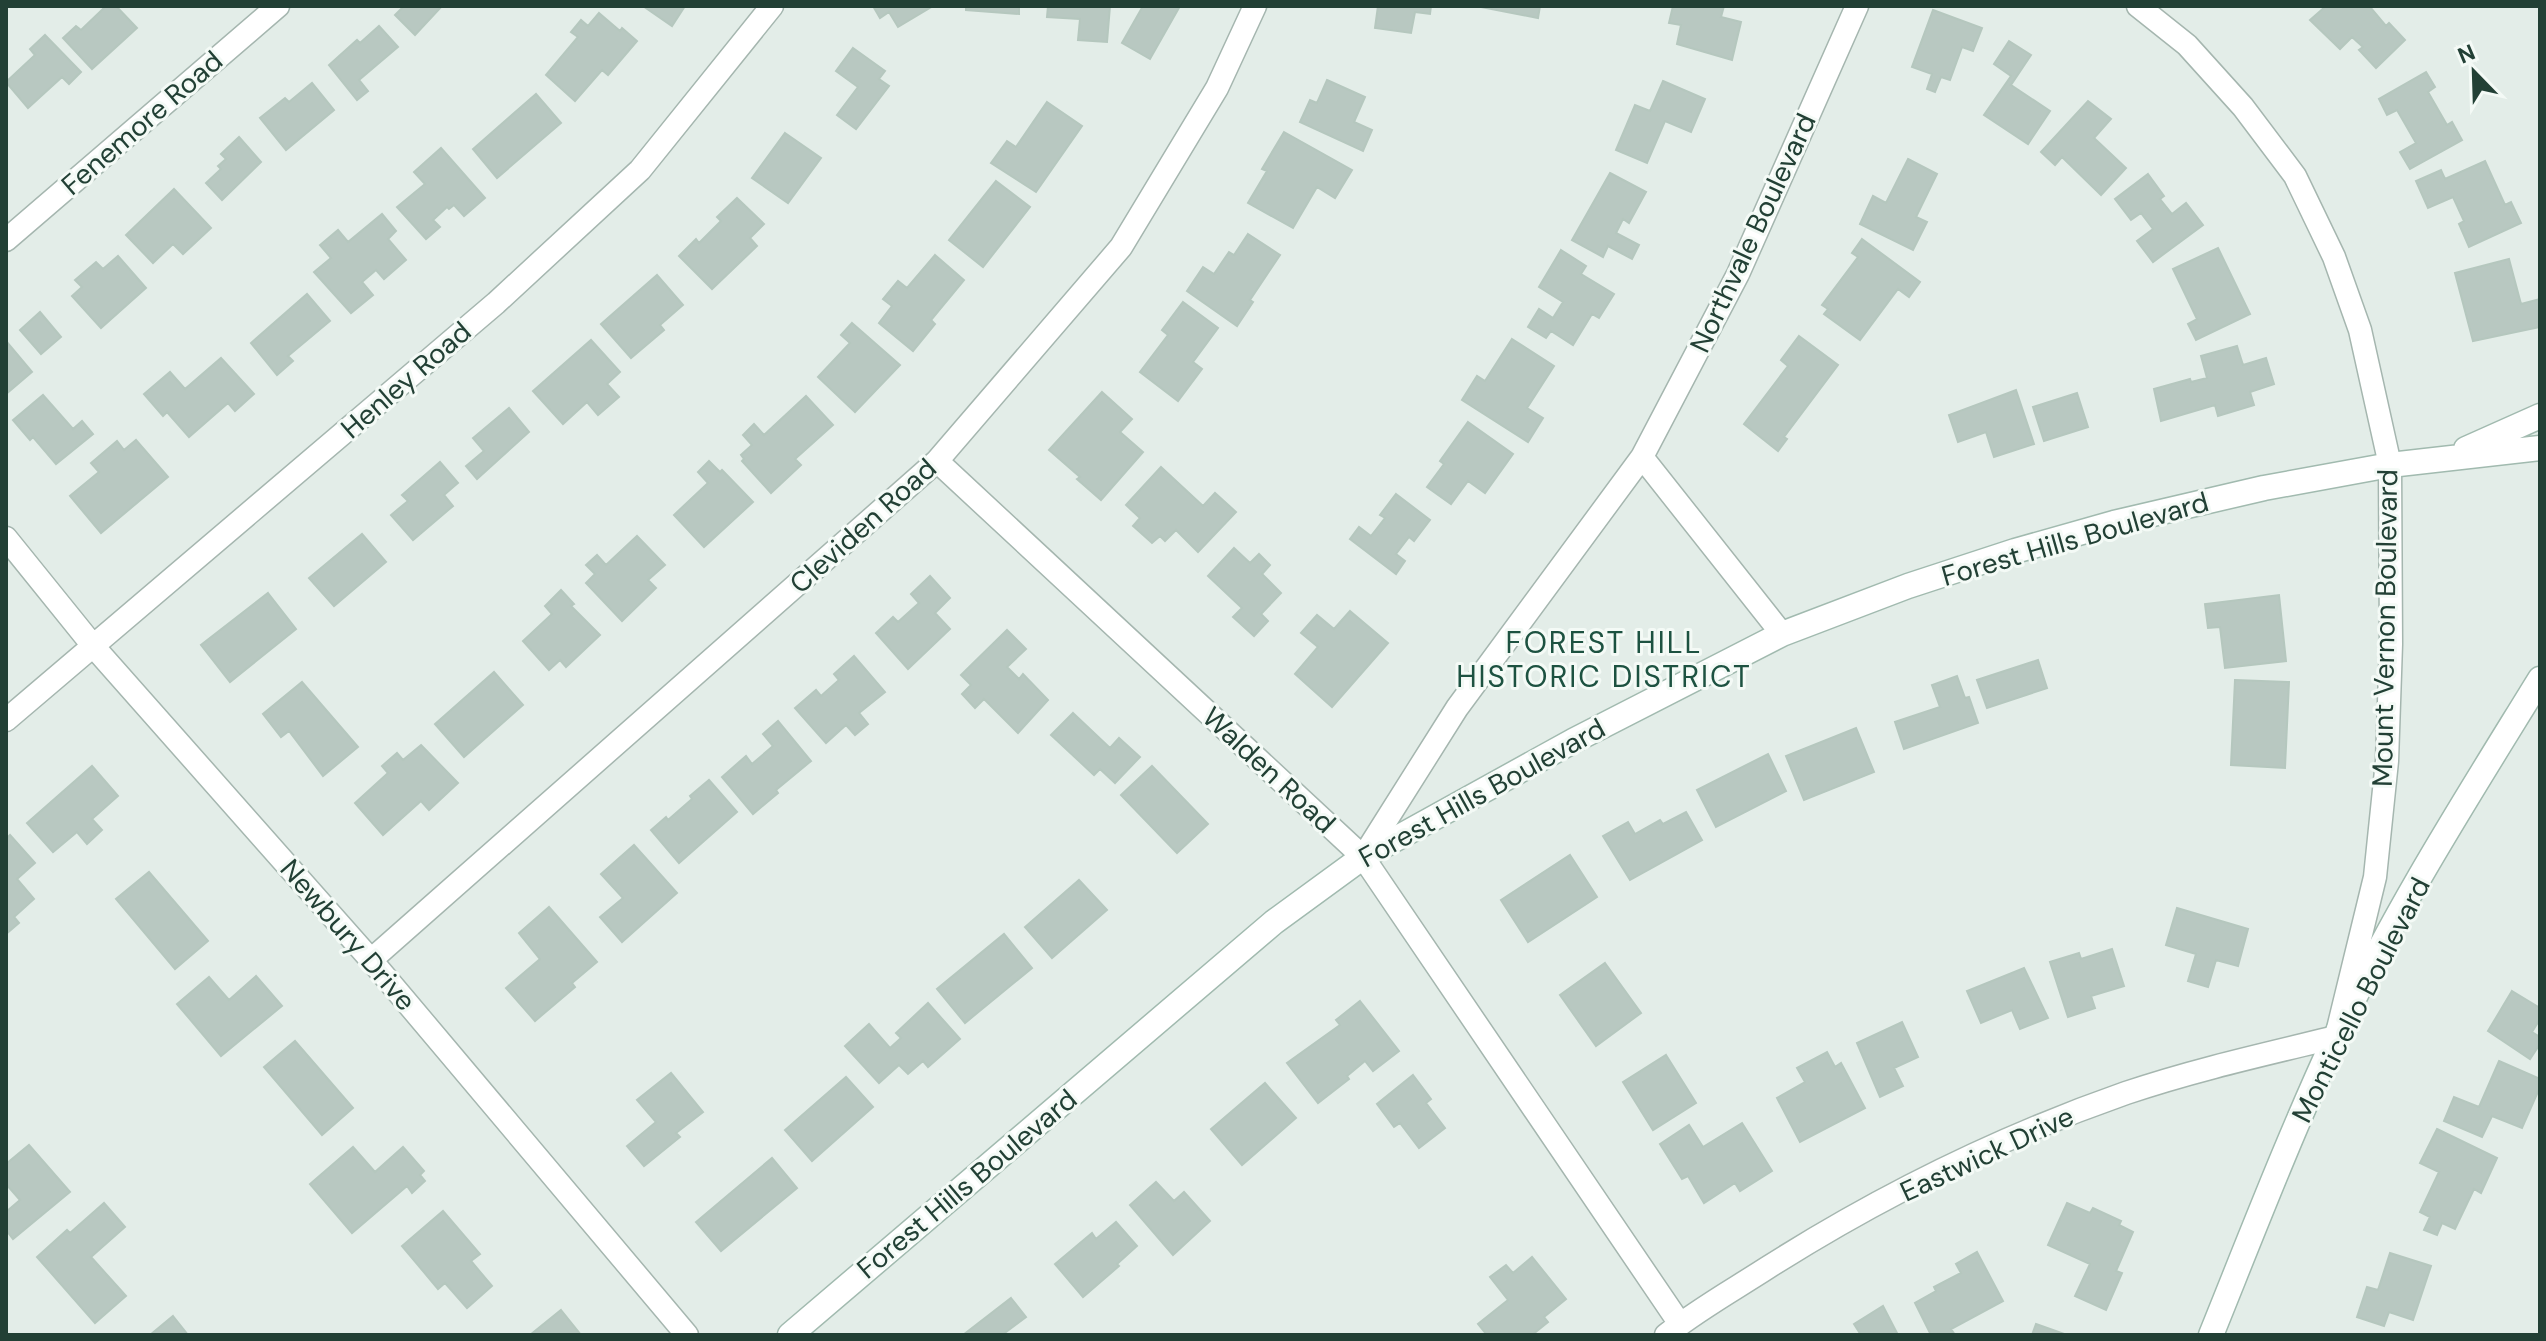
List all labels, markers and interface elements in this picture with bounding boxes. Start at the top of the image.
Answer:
north arrow [2434,32,2514,112]
text: N [2453,38,2479,71]
street label: Fenemore Road [54,43,230,203]
street label: Northvale Boulevard [1681,107,1825,359]
street label: Henley Road [333,313,479,447]
street label: Cleviden Road [782,450,944,602]
street label: Mount Vernon Boulevard [2364,469,2406,787]
street label: Forest Hills Boulevard [1937,483,2213,595]
district label: FOREST HILL HISTORIC DISTRICT [1456,623,1752,696]
street label: Walden Road [1194,699,1344,841]
street label: Forest Hills Boulevard [1352,710,1612,876]
street label: Newbury Drive [272,851,424,1019]
street label: Monticello Boulevard [2283,871,2439,1129]
street label: Forest Hills Boulevard [849,1081,1085,1287]
street label: Eastwick Drive [1894,1098,2080,1210]

